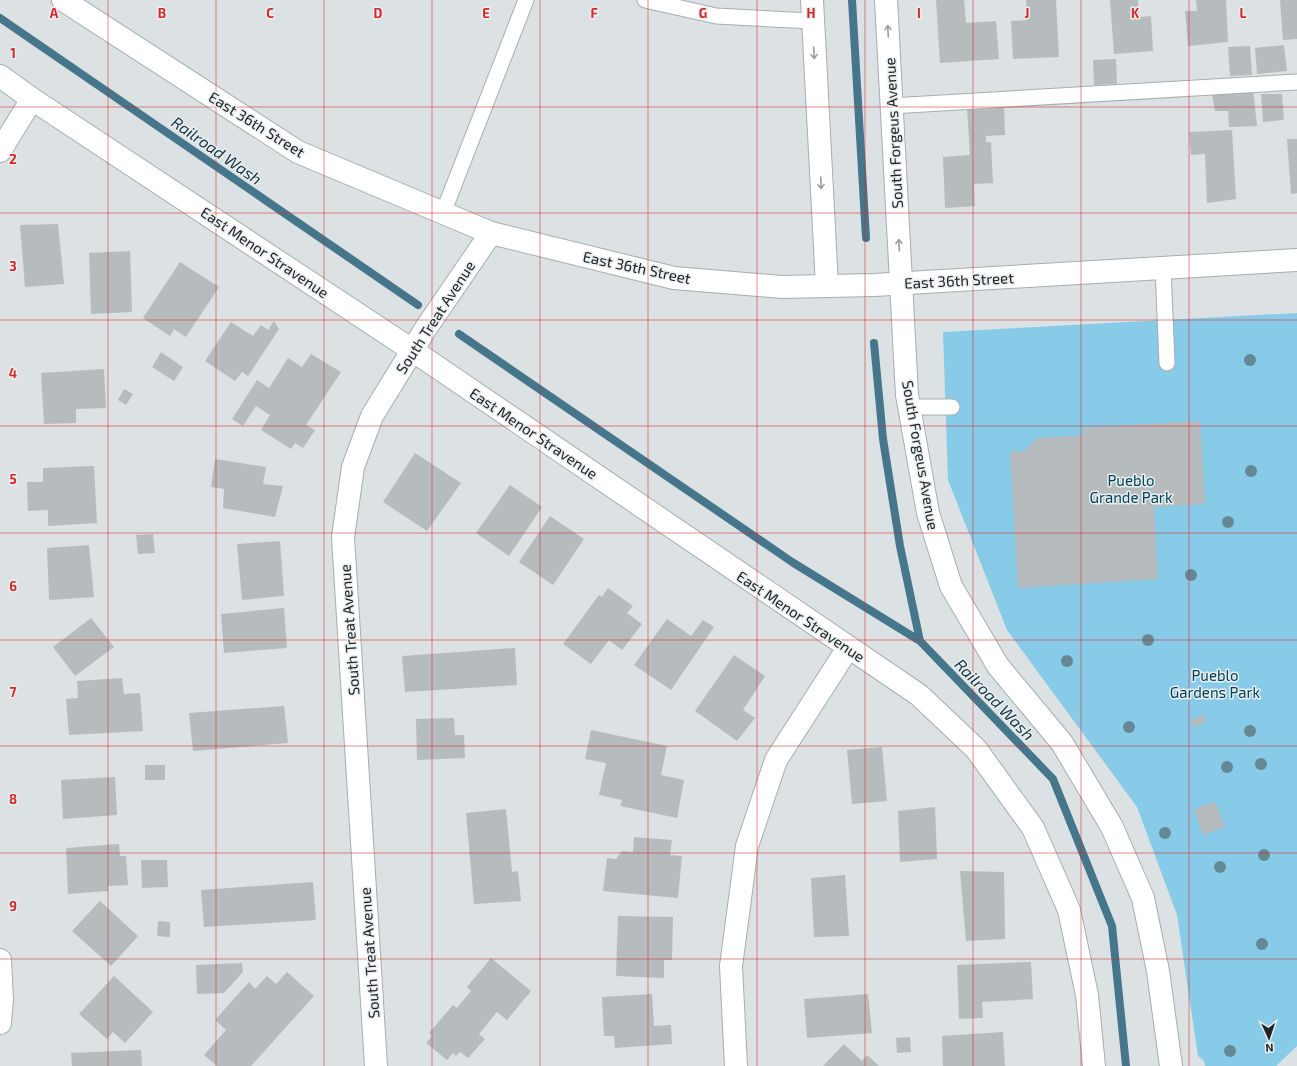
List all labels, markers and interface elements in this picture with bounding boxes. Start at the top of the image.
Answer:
text: A [50,5,59,21]
text: B [158,5,166,21]
text: C [266,5,274,21]
text: D [374,5,383,21]
text: E [482,5,490,21]
text: F [590,5,598,21]
text: G [699,5,707,21]
text: H [807,5,816,21]
text: I [917,5,921,21]
text: J [1025,5,1029,21]
text: K [1131,5,1140,21]
text: L [1240,5,1247,21]
one-way arrow [884,25,891,38]
text: 1 [10,45,16,61]
one-way arrow [811,46,818,59]
street label: South Forgeus Avenue [880,57,906,209]
street label: East 36th Street [206,87,309,161]
water label: Railroad Wash [168,112,266,188]
text: 2 [9,151,17,167]
one-way arrow [818,176,825,189]
street label: East Menor Stravenue [198,203,332,301]
one-way arrow [895,239,902,252]
street label: East 36th Street [581,247,693,287]
street label: South Treat Avenue [392,257,478,377]
text: 3 [9,258,17,274]
street label: East 36th Street [904,268,1015,292]
text: 4 [9,365,17,381]
street label: South Forgeus Avenue [899,379,943,531]
street label: East Menor Stravenue [467,384,601,482]
text: 5 [9,471,17,487]
park label: Pueblo Grande Park [1089,471,1173,506]
street label: South Treat Avenue [335,564,363,696]
street label: East Menor Stravenue [734,567,868,665]
text: 6 [9,578,17,594]
water label: Railroad Wash [951,654,1039,744]
park label: Pueblo Gardens Park [1170,666,1261,701]
text: 7 [10,684,17,700]
text: 8 [9,791,17,807]
street label: South Treat Avenue [355,887,383,1019]
text: 9 [9,898,17,914]
north arrow [1249,1018,1289,1058]
text: N [1265,1042,1274,1055]

